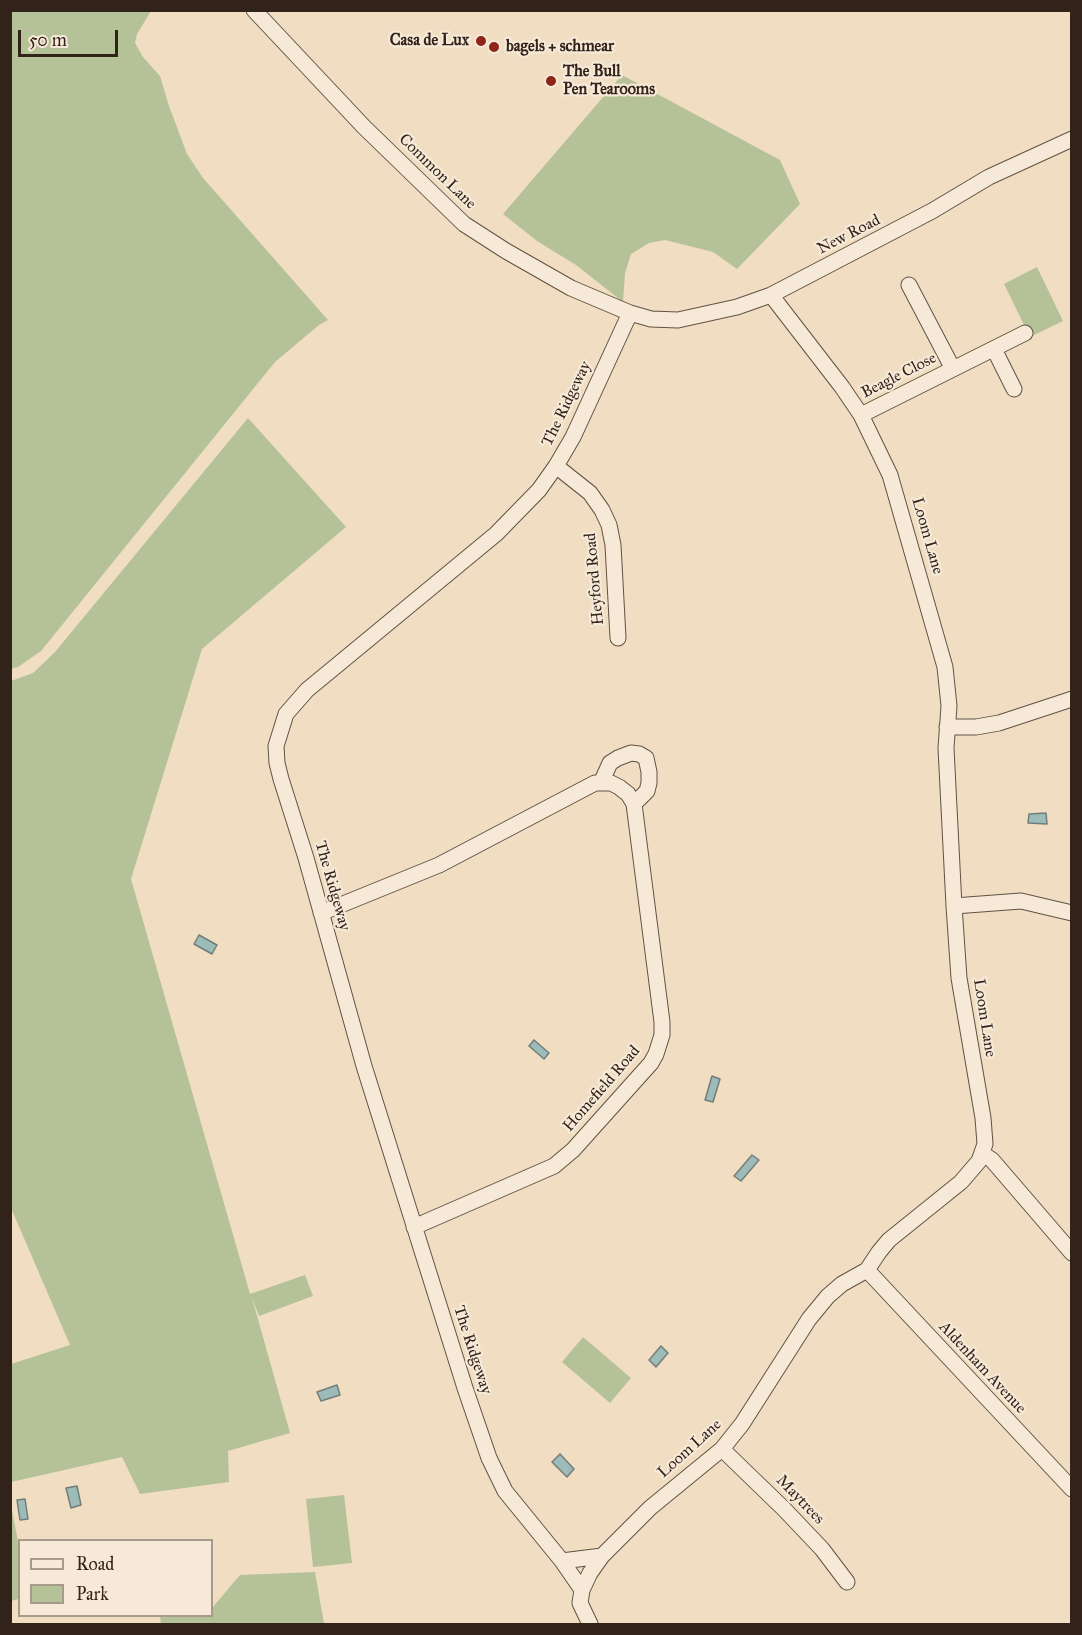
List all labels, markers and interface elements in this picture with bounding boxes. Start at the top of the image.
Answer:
scale bar [21,18,122,56]
text: 50 m [29,29,67,51]
place label: Casa de Lux [390,31,469,51]
marker: Casa de Lux [474,34,488,48]
place label: bagels + schmear [506,37,614,57]
marker: bagels + schmear [487,40,501,54]
place label: The Bull Pen Tearooms [563,62,655,100]
marker: The Bull Pen Tearooms [544,74,558,88]
street label: Common Lane [394,130,480,214]
street label: New Road [814,211,884,259]
street label: Beagle Close [858,349,940,403]
street label: The Ridgeway [538,358,596,450]
street label: Loom Lane [907,495,947,577]
street label: Heyford Road [581,532,609,626]
street label: The Ridgeway [310,839,354,933]
street label: Loom Lane [968,978,1000,1058]
street label: Homefield Road [559,1042,645,1136]
street label: The Ridgeway [449,1303,495,1397]
street label: Aldenham Avenue [934,1318,1030,1418]
street label: Loom Lane [654,1415,726,1483]
street label: Maytrees [772,1471,828,1529]
legend [18,1539,213,1617]
text: Road [76,1553,114,1575]
text: Park [76,1583,109,1605]

